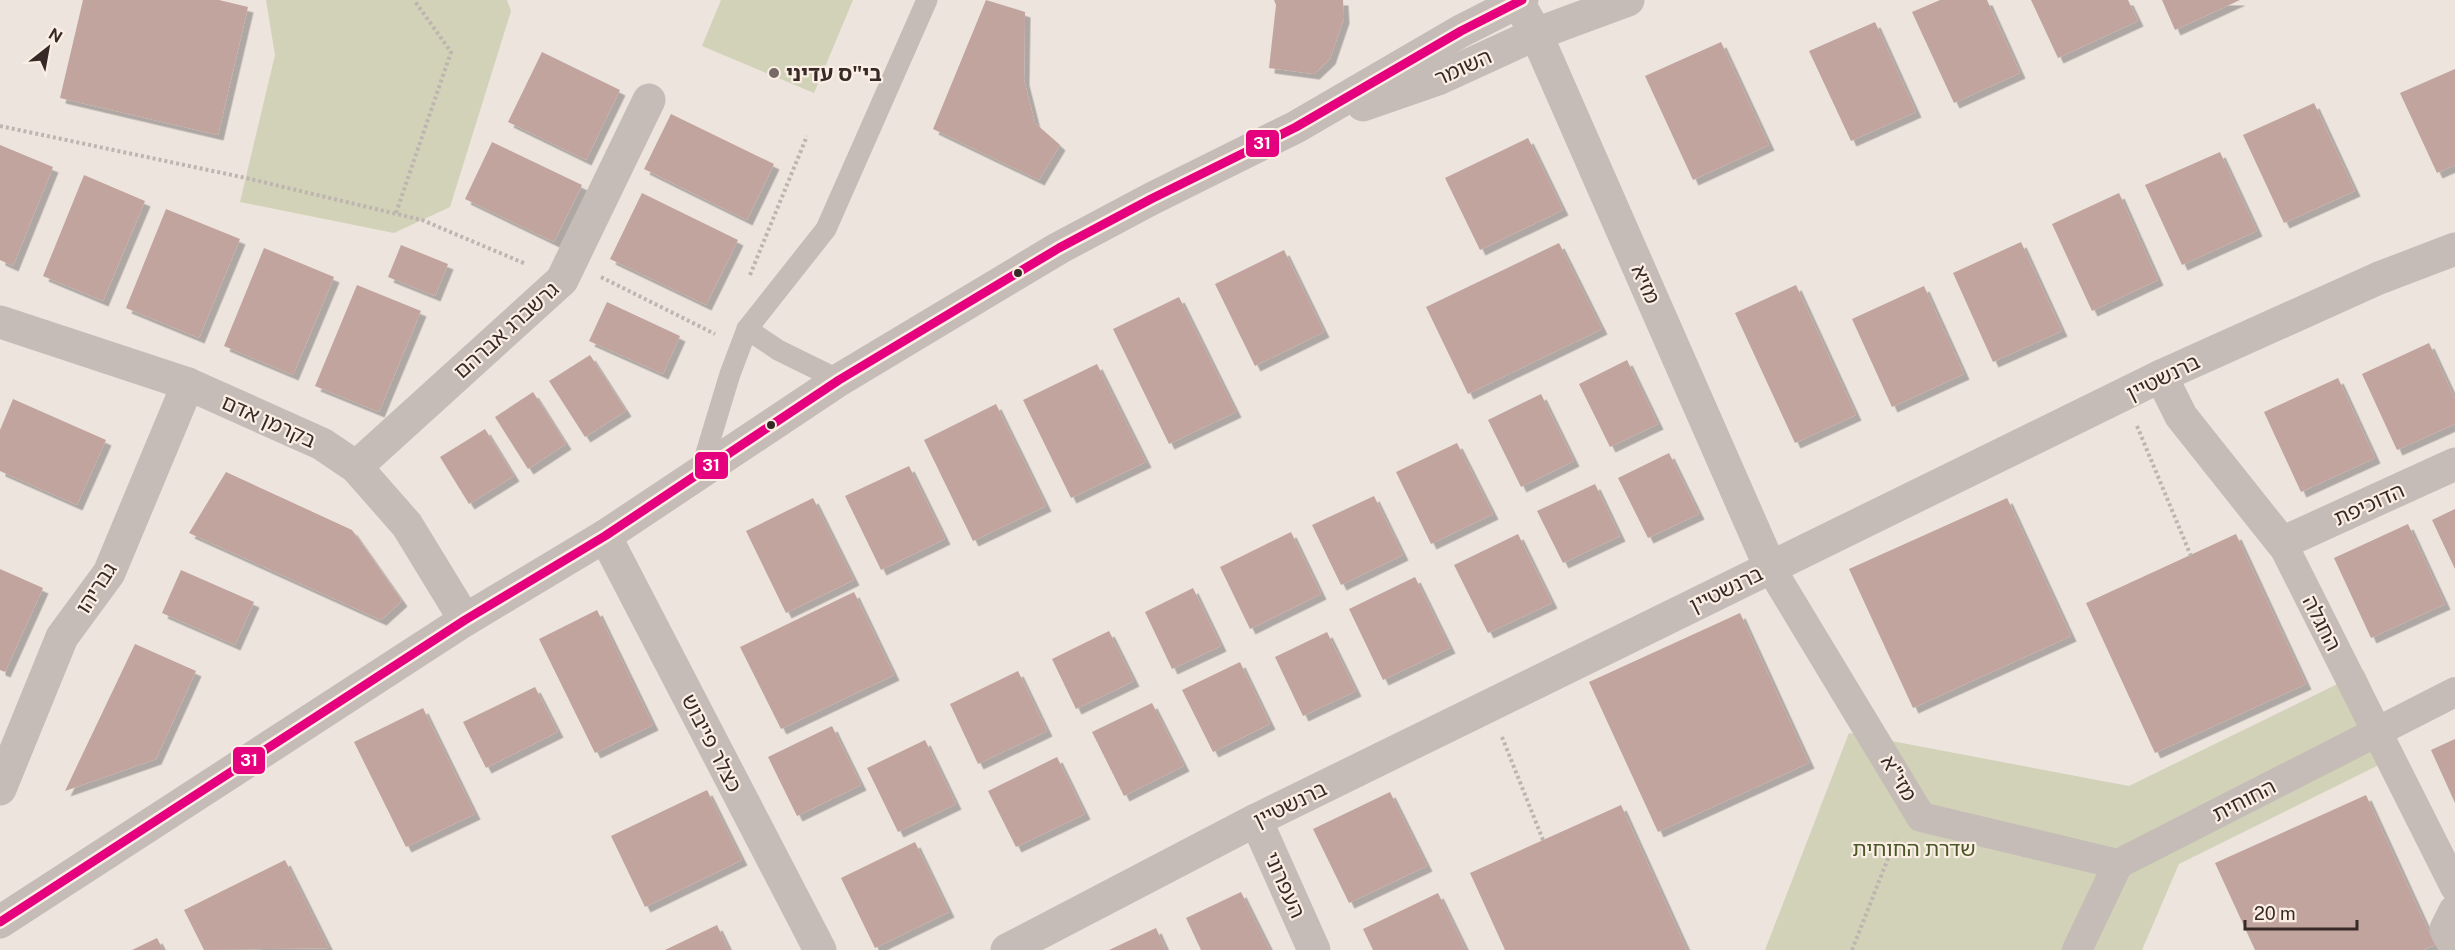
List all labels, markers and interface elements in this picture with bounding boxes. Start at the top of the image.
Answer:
north arrow [18,18,78,78]
text: N [45,24,66,47]
street label: השומר [1431,43,1495,91]
place label: בי"ס עדיני [786,61,882,86]
marker: בי"ס עדיני [767,66,781,80]
line badge: 31 [1245,129,1280,158]
text: 31 [1253,134,1271,153]
street label: מזיא [1626,261,1666,308]
unlabelled marker [1012,267,1024,279]
street label: גרשברג אברהם [448,276,564,384]
street label: ברנשטיין [2122,349,2204,405]
street label: בקרמן אדם [218,389,320,453]
unlabelled marker [765,419,777,431]
line badge: 31 [694,451,729,480]
text: 31 [702,456,720,475]
street label: הדוכיפת [2330,477,2408,531]
street label: גבריהו [70,558,122,618]
street label: ברנשטיין [1685,561,1767,617]
street label: החגלה [2298,591,2346,655]
street label: כצלר פייבוש [677,690,747,796]
line badge: 31 [232,746,266,775]
street label: מזי"א [1876,750,1922,806]
text: 31 [240,751,258,770]
street label: החוחית [2208,774,2280,826]
street label: ברנשטיין [1249,776,1331,832]
park label: שדרת החוחית [1852,836,1976,861]
street label: העפרוני [1259,848,1311,922]
scale bar [2245,893,2358,931]
text: 20 m [2254,903,2296,924]

